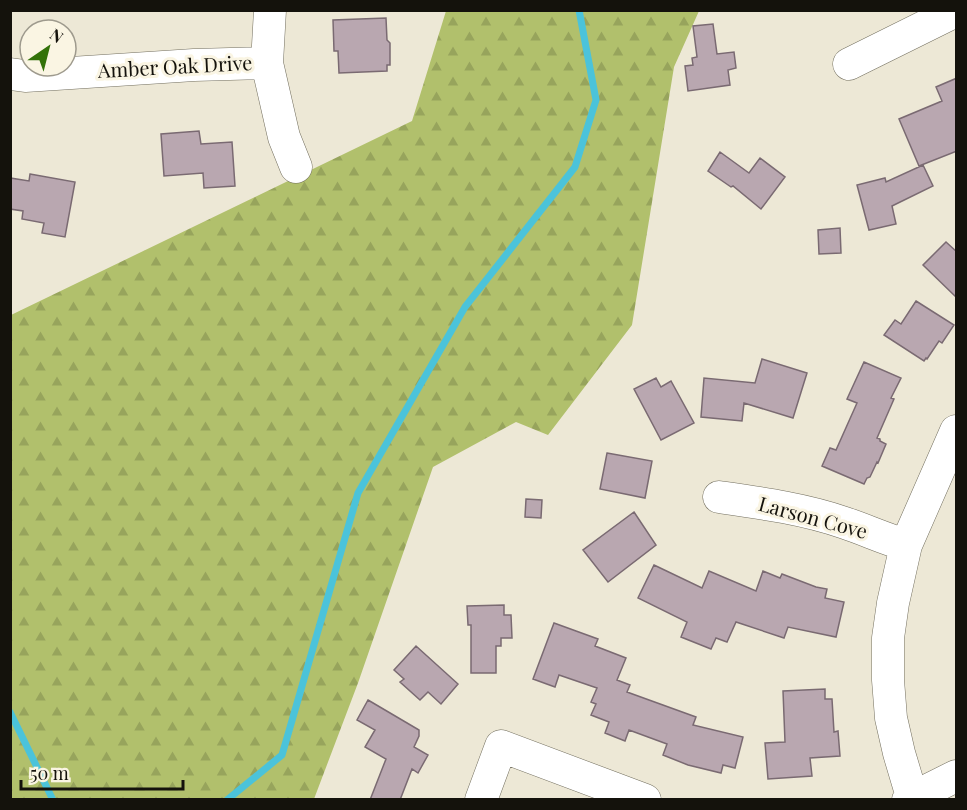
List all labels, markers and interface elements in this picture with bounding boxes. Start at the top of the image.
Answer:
north arrow [18,18,78,78]
text: N [46,23,68,47]
street label: Amber Oak Drive [96,48,253,83]
street label: Larson Cove [756,489,871,544]
scale bar [21,753,183,791]
text: 50 m [30,761,69,785]

